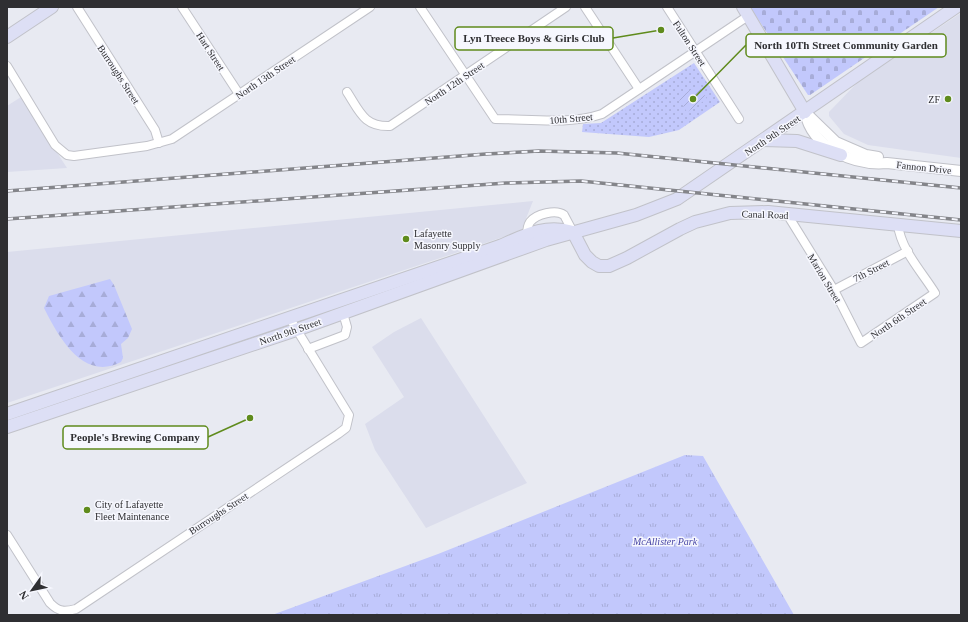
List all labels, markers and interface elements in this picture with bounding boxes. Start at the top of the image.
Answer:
street label: Fulton Street [671,18,708,68]
callout: Lyn Treece Boys & Girls Club [455,27,613,50]
street label: Hart Street [194,30,227,73]
text: Lyn Treece Boys & Girls Club [463,32,605,44]
callout: North 10Th Street Community Garden [746,34,946,57]
text: North 10Th Street Community Garden [754,39,938,51]
street label: Burroughs Street [95,43,142,106]
street label: North 13th Street [233,53,297,101]
street label: North 12th Street [422,59,486,107]
place label: ZF [928,94,940,105]
marker: ZF [943,94,953,104]
street label: 10th Street [549,111,593,126]
street label: North 9th Street [742,113,802,158]
street label: Fannon Drive [896,159,953,176]
street label: Canal Road [741,208,789,221]
place label: Lafayette Masonry Supply [414,228,480,251]
marker: Lafayette Masonry Supply [401,234,411,244]
street label: Marion Street [806,252,844,305]
street label: 7th Street [852,257,891,284]
street label: North 6th Street [868,296,928,341]
street label: North 9th Street [258,316,323,347]
callout: People's Brewing Company [63,426,208,449]
text: People's Brewing Company [70,431,200,443]
street label: Burroughs Street [187,490,250,537]
place label: City of Lafayette Fleet Maintenance [95,499,170,522]
marker: City of Lafayette Fleet Maintenance [82,505,92,515]
park label: McAllister Park [632,536,698,547]
north arrow [12,570,52,610]
text: N [16,589,31,602]

